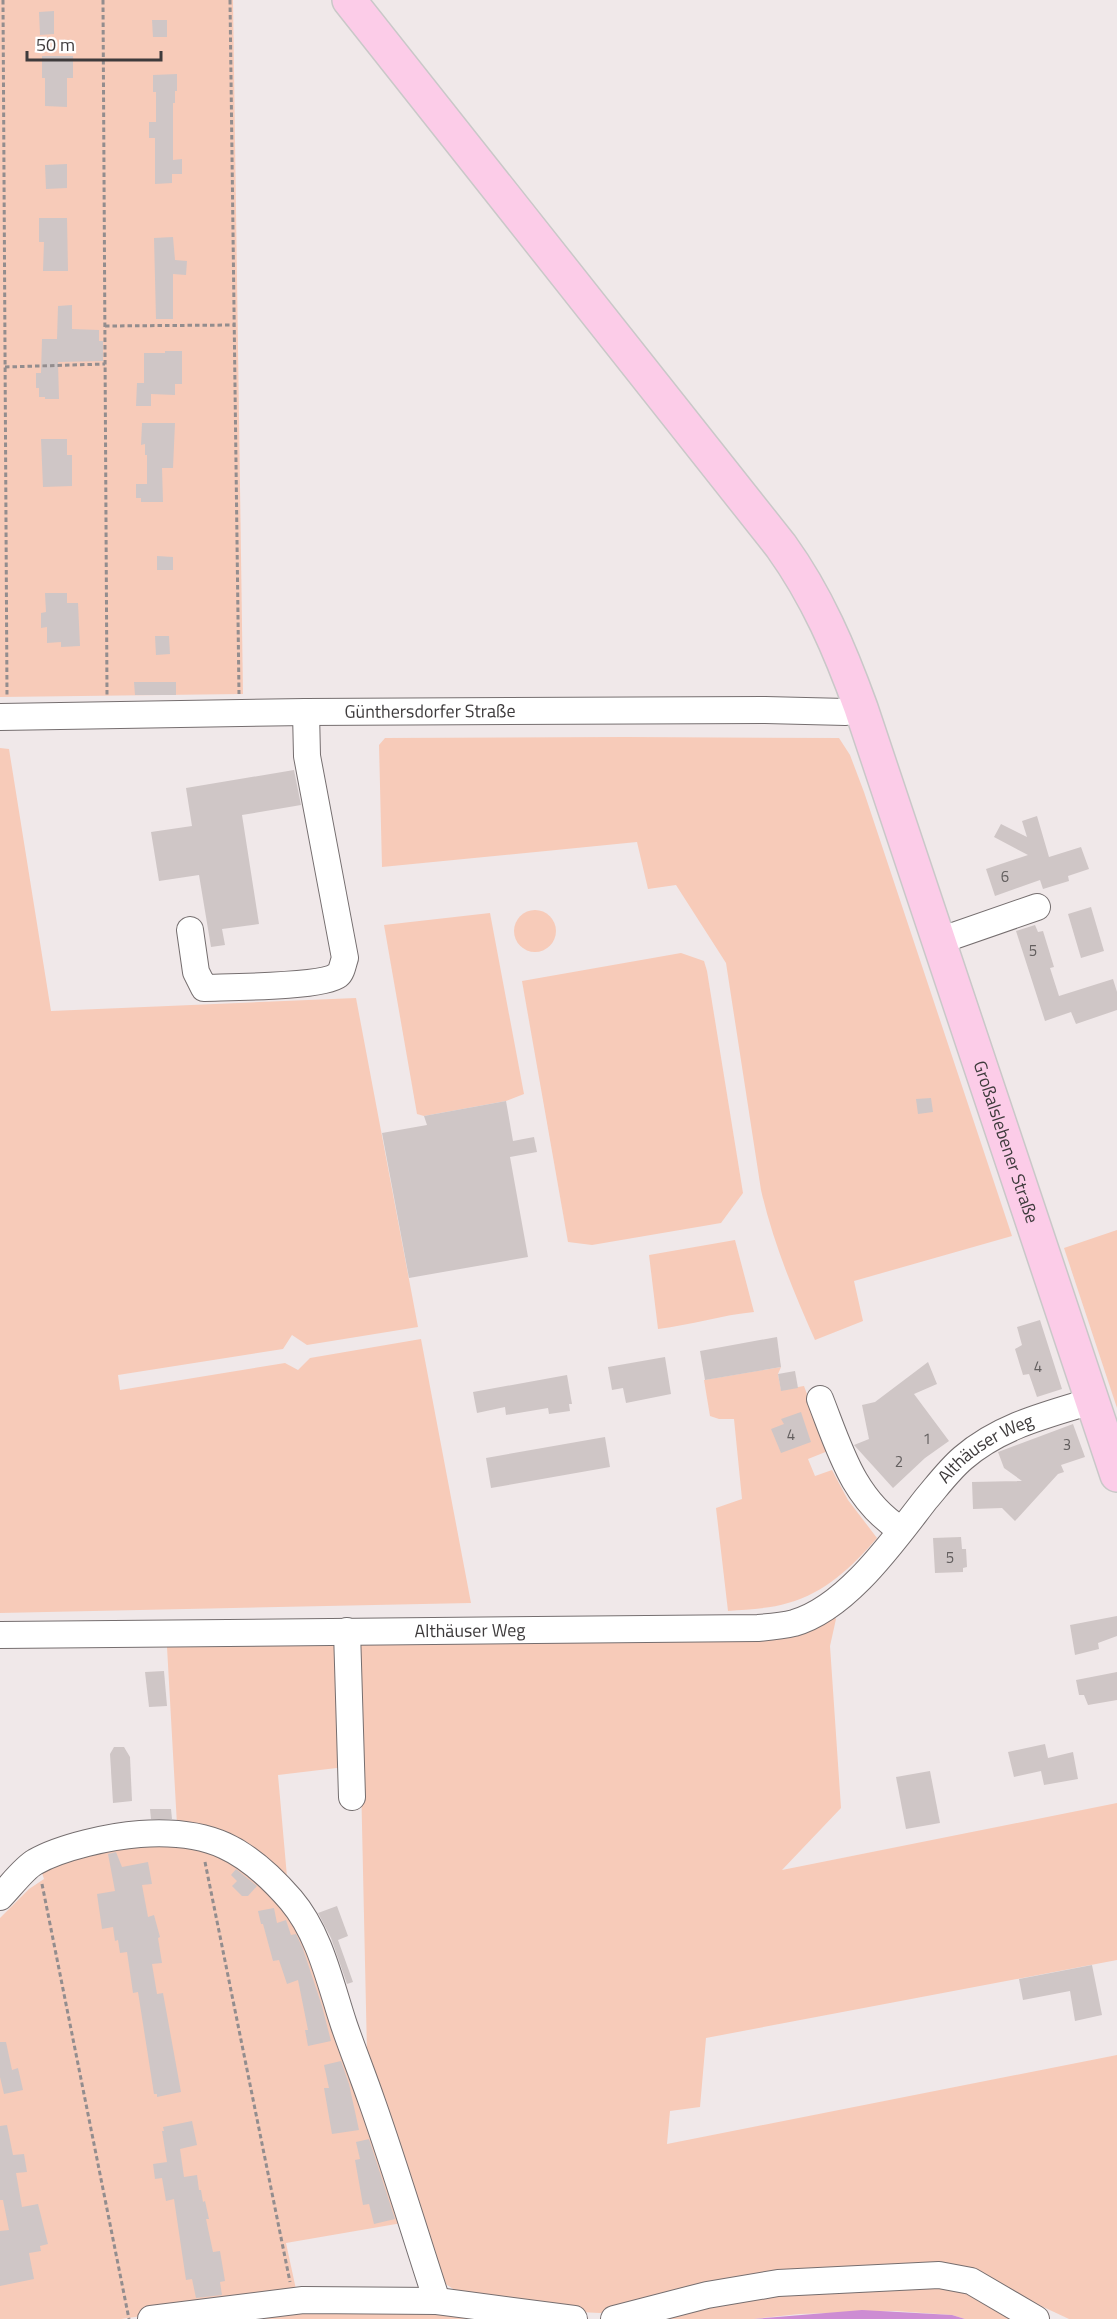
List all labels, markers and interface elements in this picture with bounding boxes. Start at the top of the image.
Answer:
scale bar [27,24,160,62]
text: 50 m [36,31,75,58]
street label: Günthersdorfer Straße [344,697,516,725]
house number: 6 [1001,865,1009,888]
house number: 5 [1029,939,1037,962]
street label: Großalslebener Straße [967,1057,1046,1227]
house number: 4 [1034,1355,1042,1378]
street label: Althäuser Weg [931,1406,1037,1489]
house number: 4 [787,1423,795,1446]
house number: 1 [923,1427,931,1450]
house number: 3 [1063,1433,1071,1456]
house number: 2 [895,1450,903,1473]
house number: 5 [946,1546,954,1569]
street label: Althäuser Weg [414,1616,526,1644]

